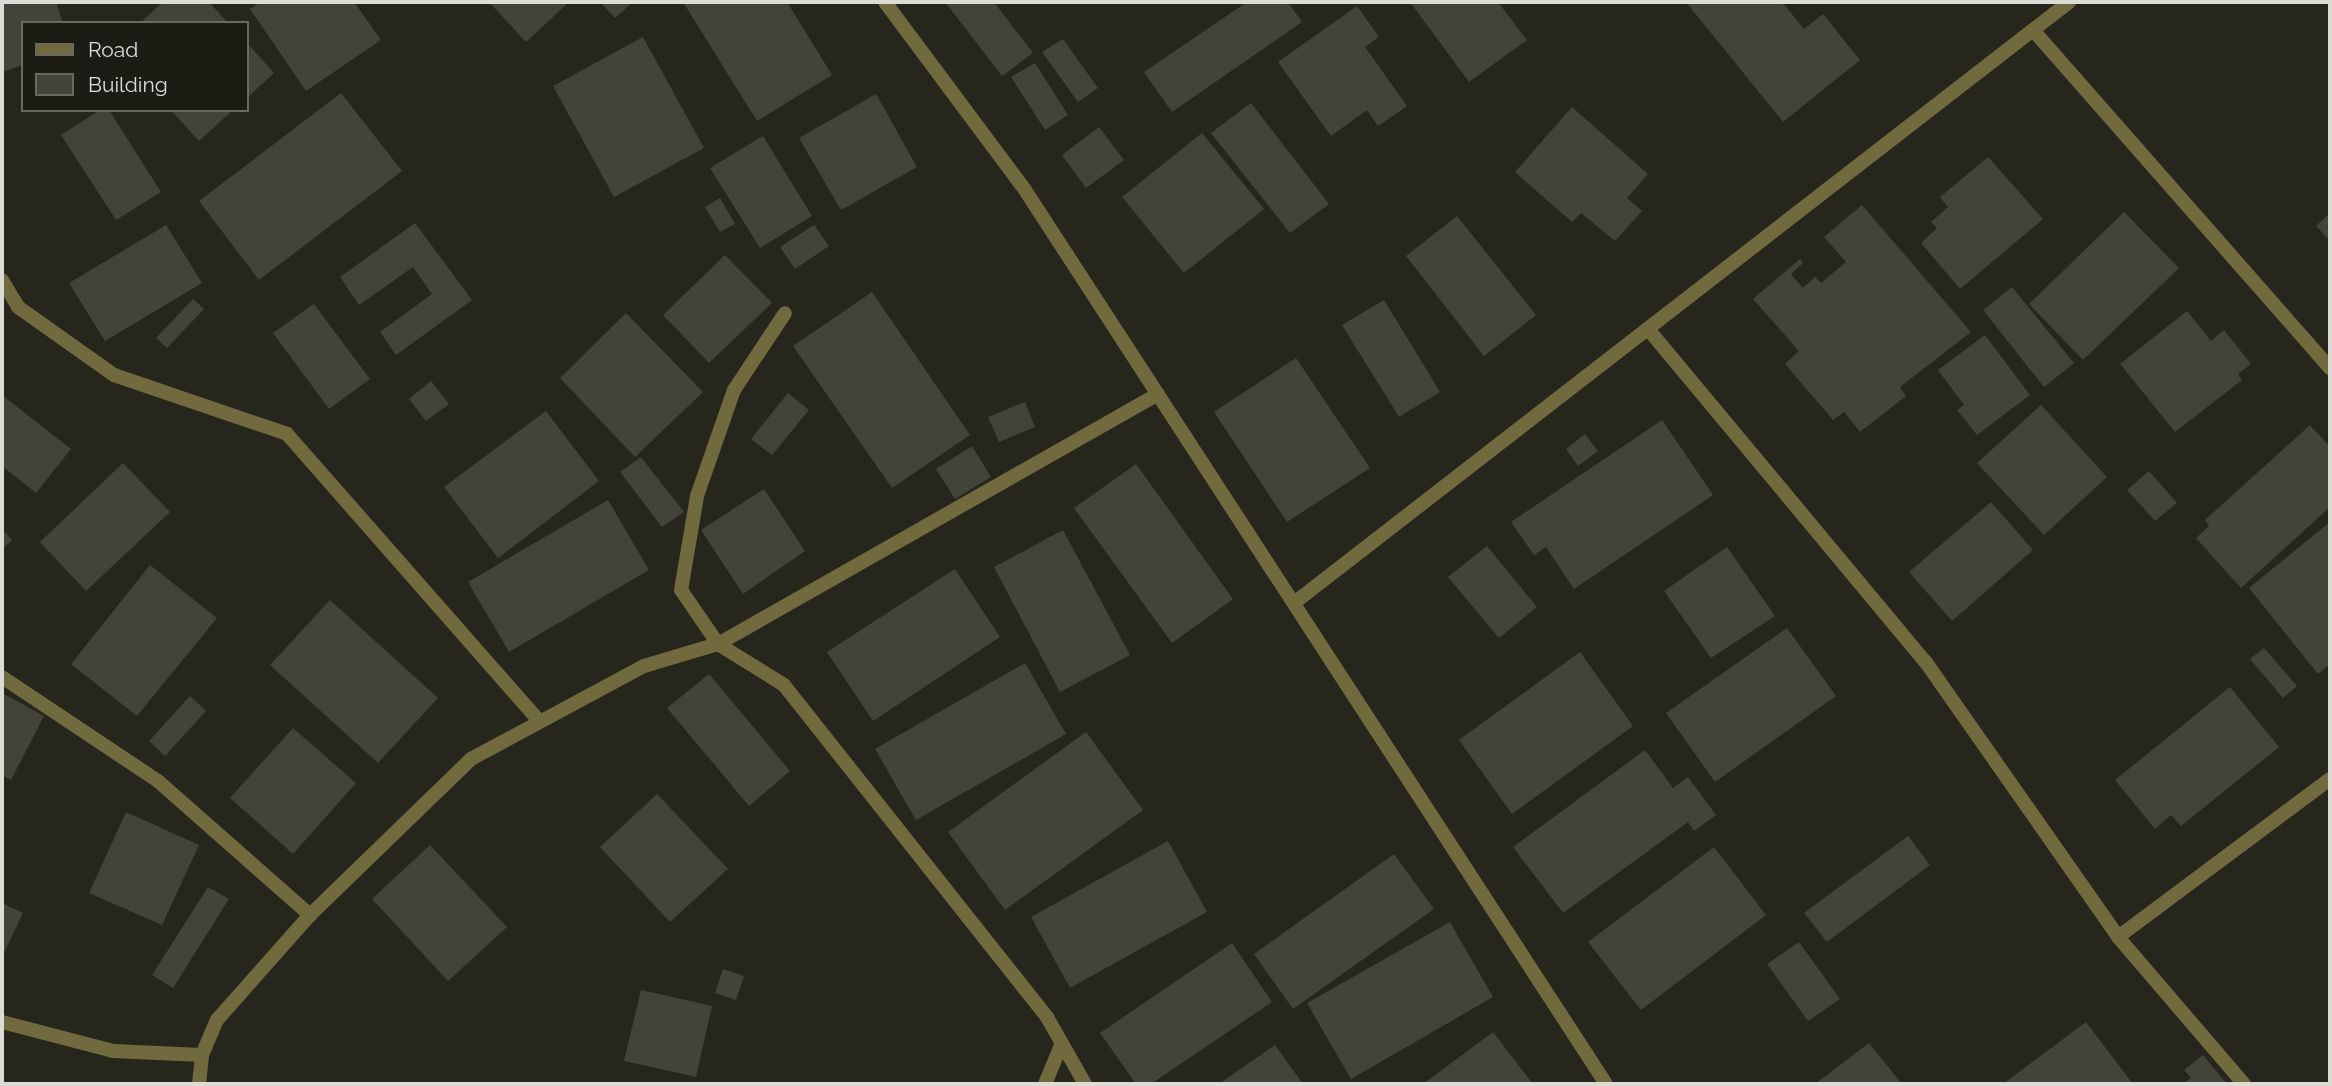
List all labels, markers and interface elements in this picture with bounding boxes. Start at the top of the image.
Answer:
legend [21,21,248,112]
text: Road [88,37,138,62]
text: Building [88,72,168,97]

